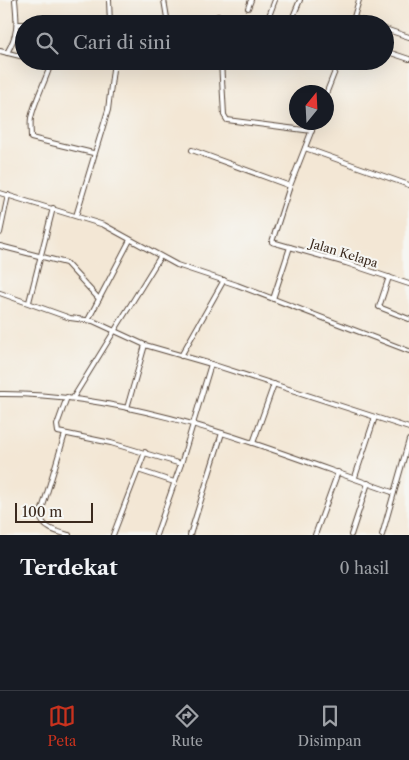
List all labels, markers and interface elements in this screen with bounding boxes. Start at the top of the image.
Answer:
search box [15,15,394,70]
icon: search [33,29,61,57]
text: Cari di sini [73,31,171,54]
north arrow [289,85,334,130]
street label: Jalan Kelapa [306,235,380,271]
scale bar [15,500,92,523]
text: 100 m [22,503,62,521]
text: Terdekat [20,555,118,580]
text: 0 hasil [340,558,389,578]
tab: Peta [47,702,76,750]
tab: Rute [171,702,203,750]
tab: Disimpan [298,702,362,750]

